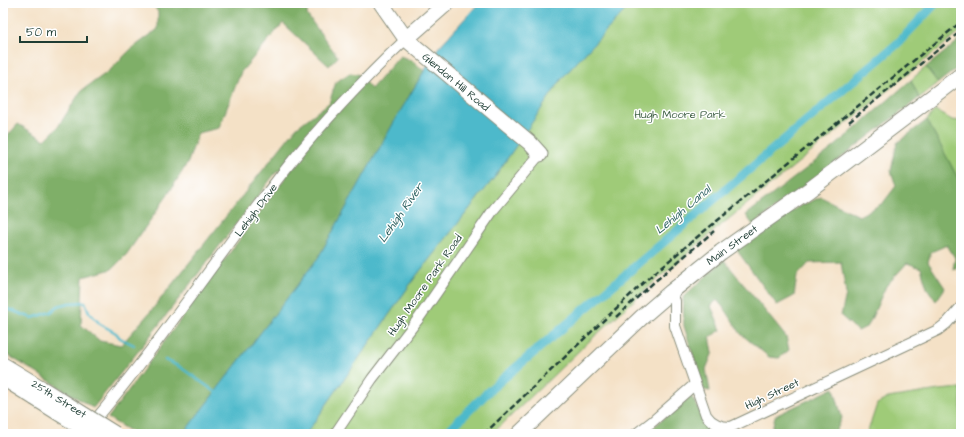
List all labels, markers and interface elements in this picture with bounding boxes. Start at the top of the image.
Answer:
scale bar [20,18,87,44]
text: 50 m [26,24,57,41]
street label: Glendon Hill Road [419,49,493,115]
park label: Hugh Moore Park [634,107,726,123]
water label: Lehigh River [374,179,429,247]
street label: Lehigh Drive [231,180,282,240]
water label: Lehigh Canal [651,180,717,239]
street label: Main Street [703,221,761,269]
street label: Hugh Moore Park Road [384,231,467,339]
street label: High Street [743,375,802,414]
street label: 25th Street [29,376,90,422]

